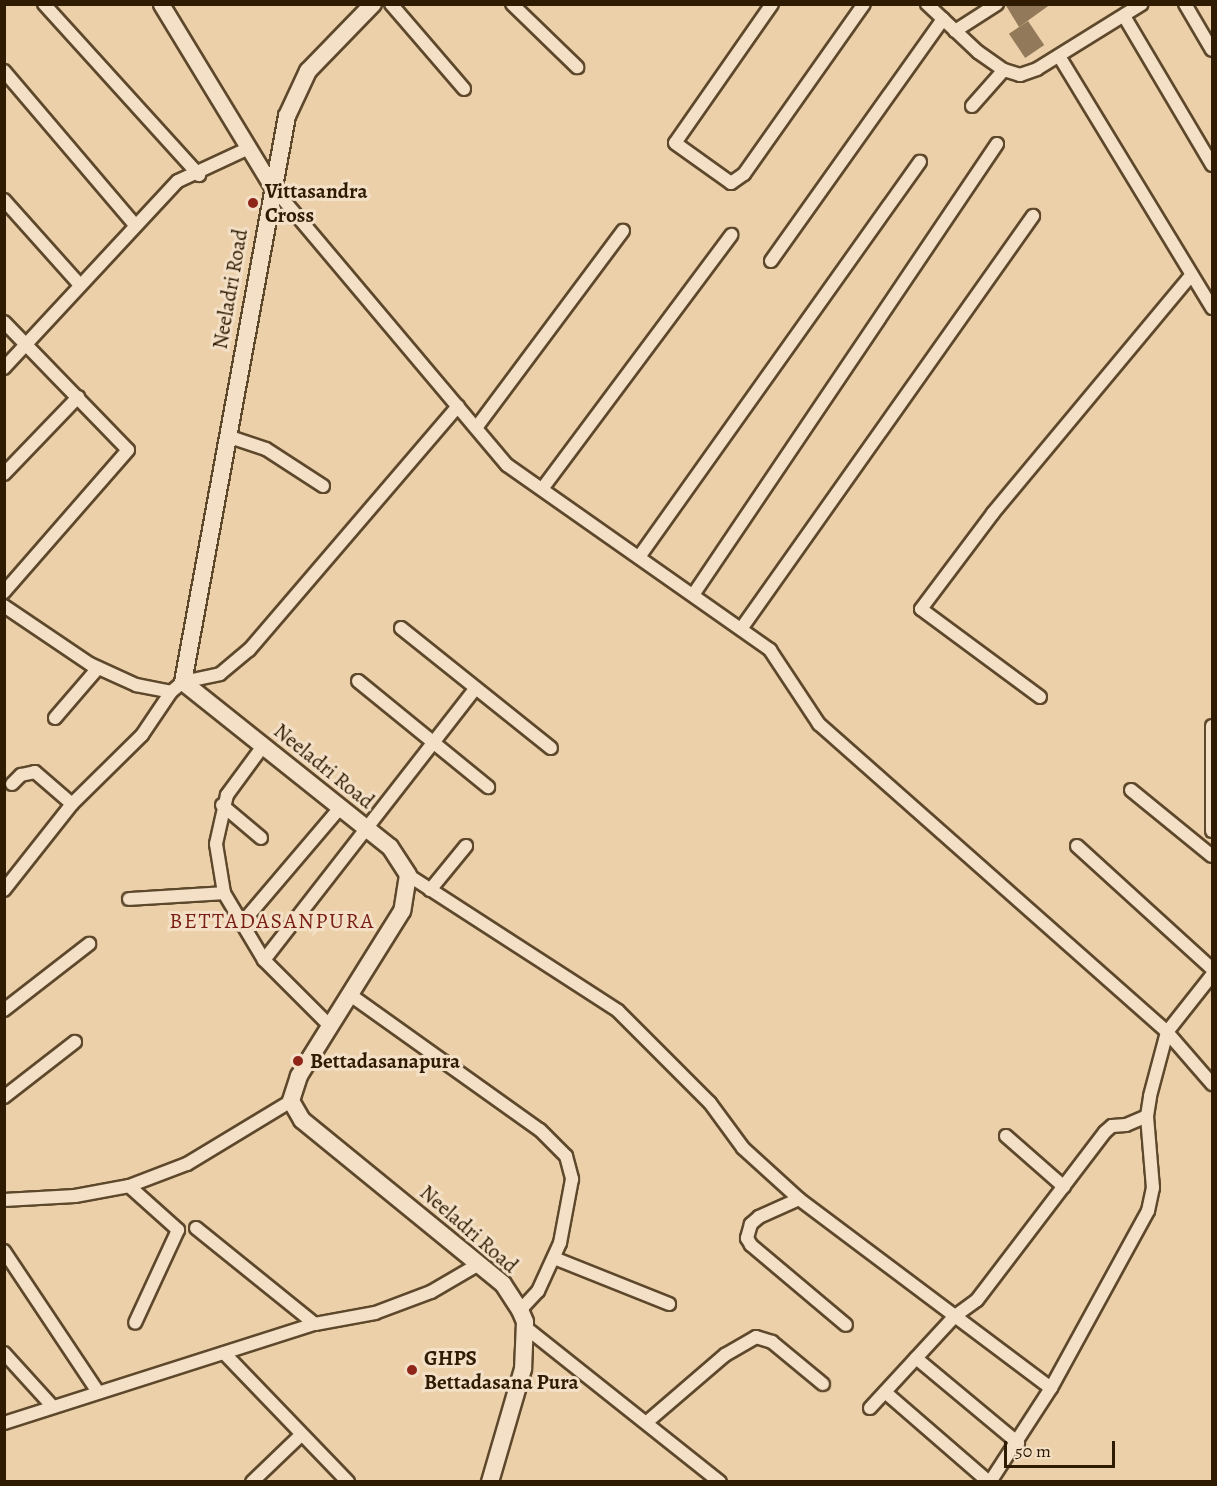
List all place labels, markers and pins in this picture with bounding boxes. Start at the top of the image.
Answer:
place label: Vittasandra Cross [265,178,368,228]
marker: Vittasandra Cross [246,196,260,210]
place label: Bettadasanapura [310,1048,460,1074]
marker: Bettadasanapura [291,1054,305,1068]
place label: GHPS Bettadasana Pura [424,1345,579,1395]
marker: GHPS Bettadasana Pura [405,1363,419,1377]

